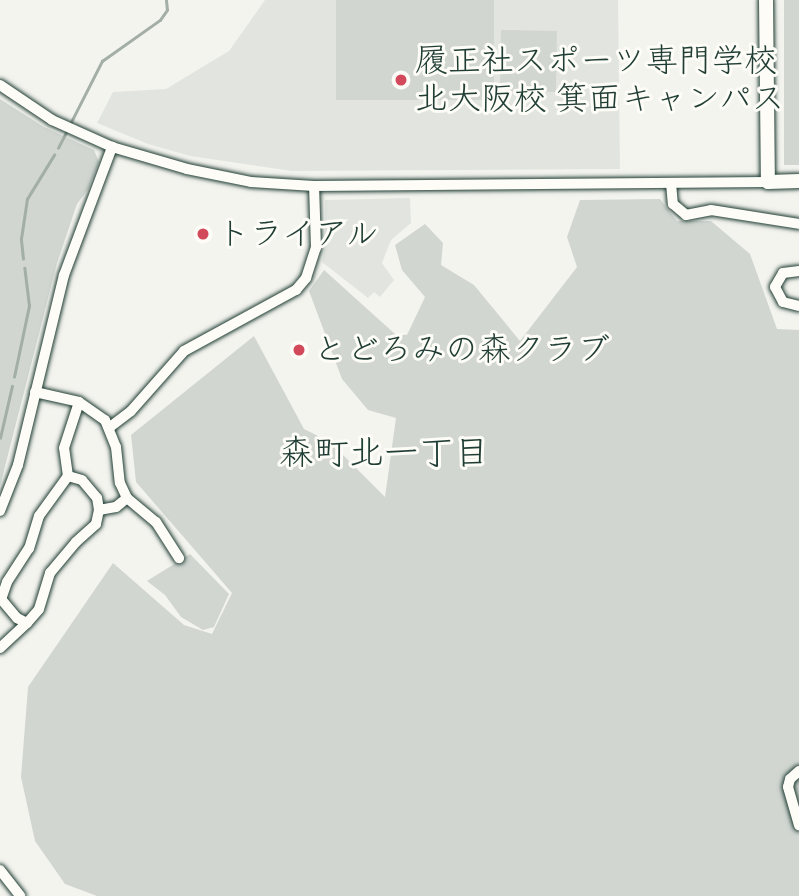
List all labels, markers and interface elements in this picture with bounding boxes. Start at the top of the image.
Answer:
place label: 履正社スポーツ専門学校 北大阪校 箕面キャンパス [415,41,786,119]
marker: 履正社スポーツ専門学校 北大阪校 箕面キャンパス [393,72,409,88]
place label: トライアル [217,214,382,254]
marker: トライアル [195,226,211,242]
place label: とどろみの森クラブ [313,330,610,370]
marker: とどろみの森クラブ [291,342,307,358]
district label: 森町北一丁目 [279,432,489,474]

